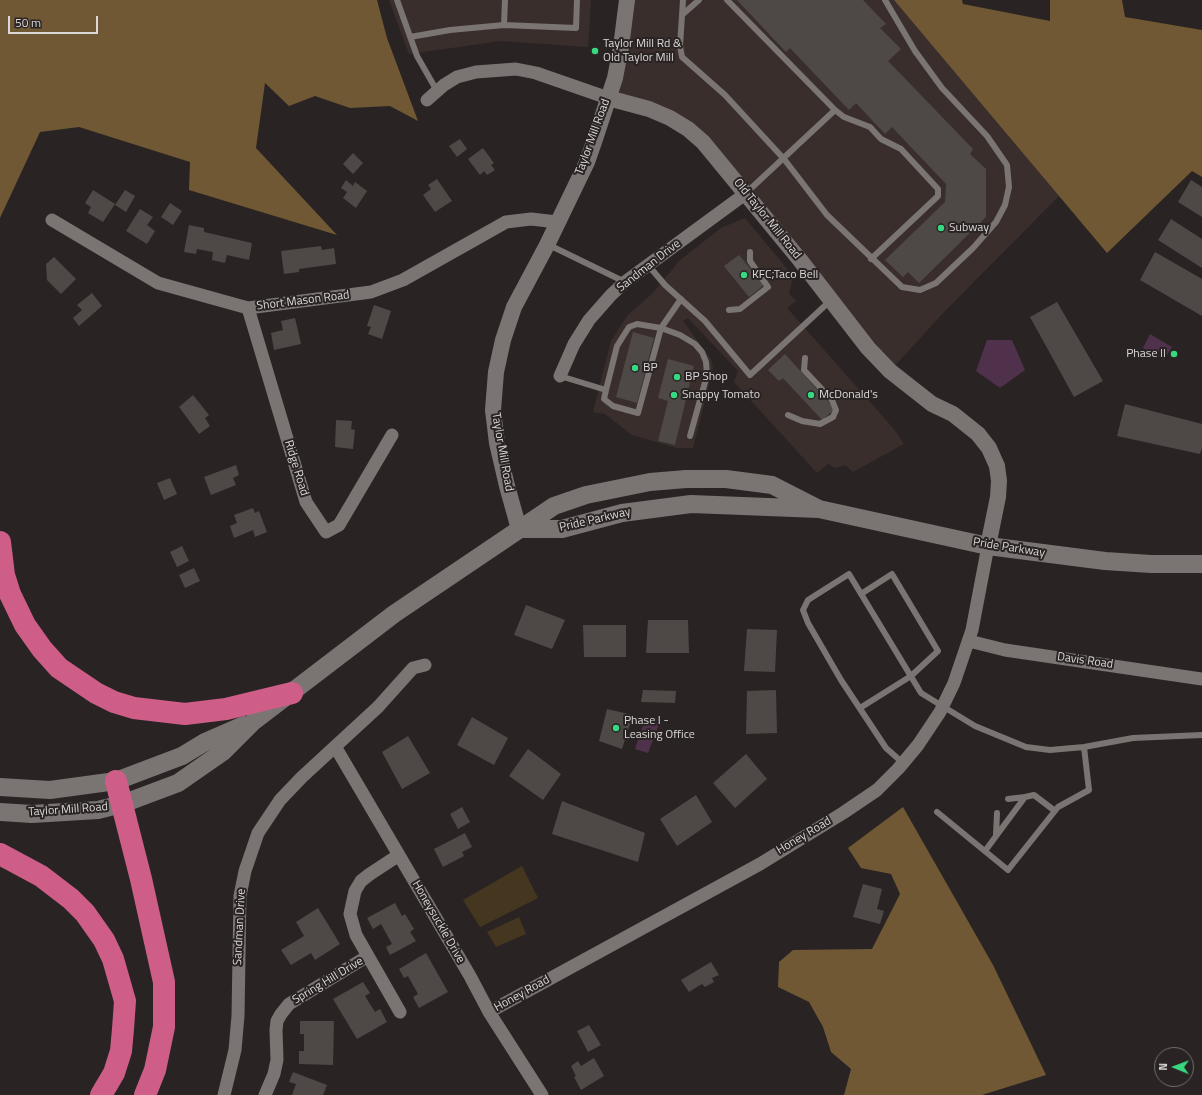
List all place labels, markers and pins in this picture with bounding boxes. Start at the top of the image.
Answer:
place label: Taylor Mill Rd & Old Taylor Mill [603,37,681,65]
marker: Taylor Mill Rd & Old Taylor Mill [590,46,600,56]
place label: Subway [949,221,989,235]
marker: Subway [936,223,946,233]
place label: KFC;Taco Bell [752,268,818,282]
marker: KFC;Taco Bell [739,270,749,280]
place label: Phase II [1126,347,1166,361]
marker: Phase II [1169,349,1179,359]
place label: BP [643,361,658,375]
marker: BP [630,363,640,373]
place label: BP Shop [685,370,728,384]
marker: BP Shop [672,372,682,382]
place label: Snappy Tomato [682,388,760,402]
place label: McDonald's [819,388,878,402]
marker: Snappy Tomato [669,390,679,400]
marker: McDonald's [806,390,816,400]
place label: Phase I - Leasing Office [624,714,695,742]
marker: Phase I - Leasing Office [611,723,621,733]

